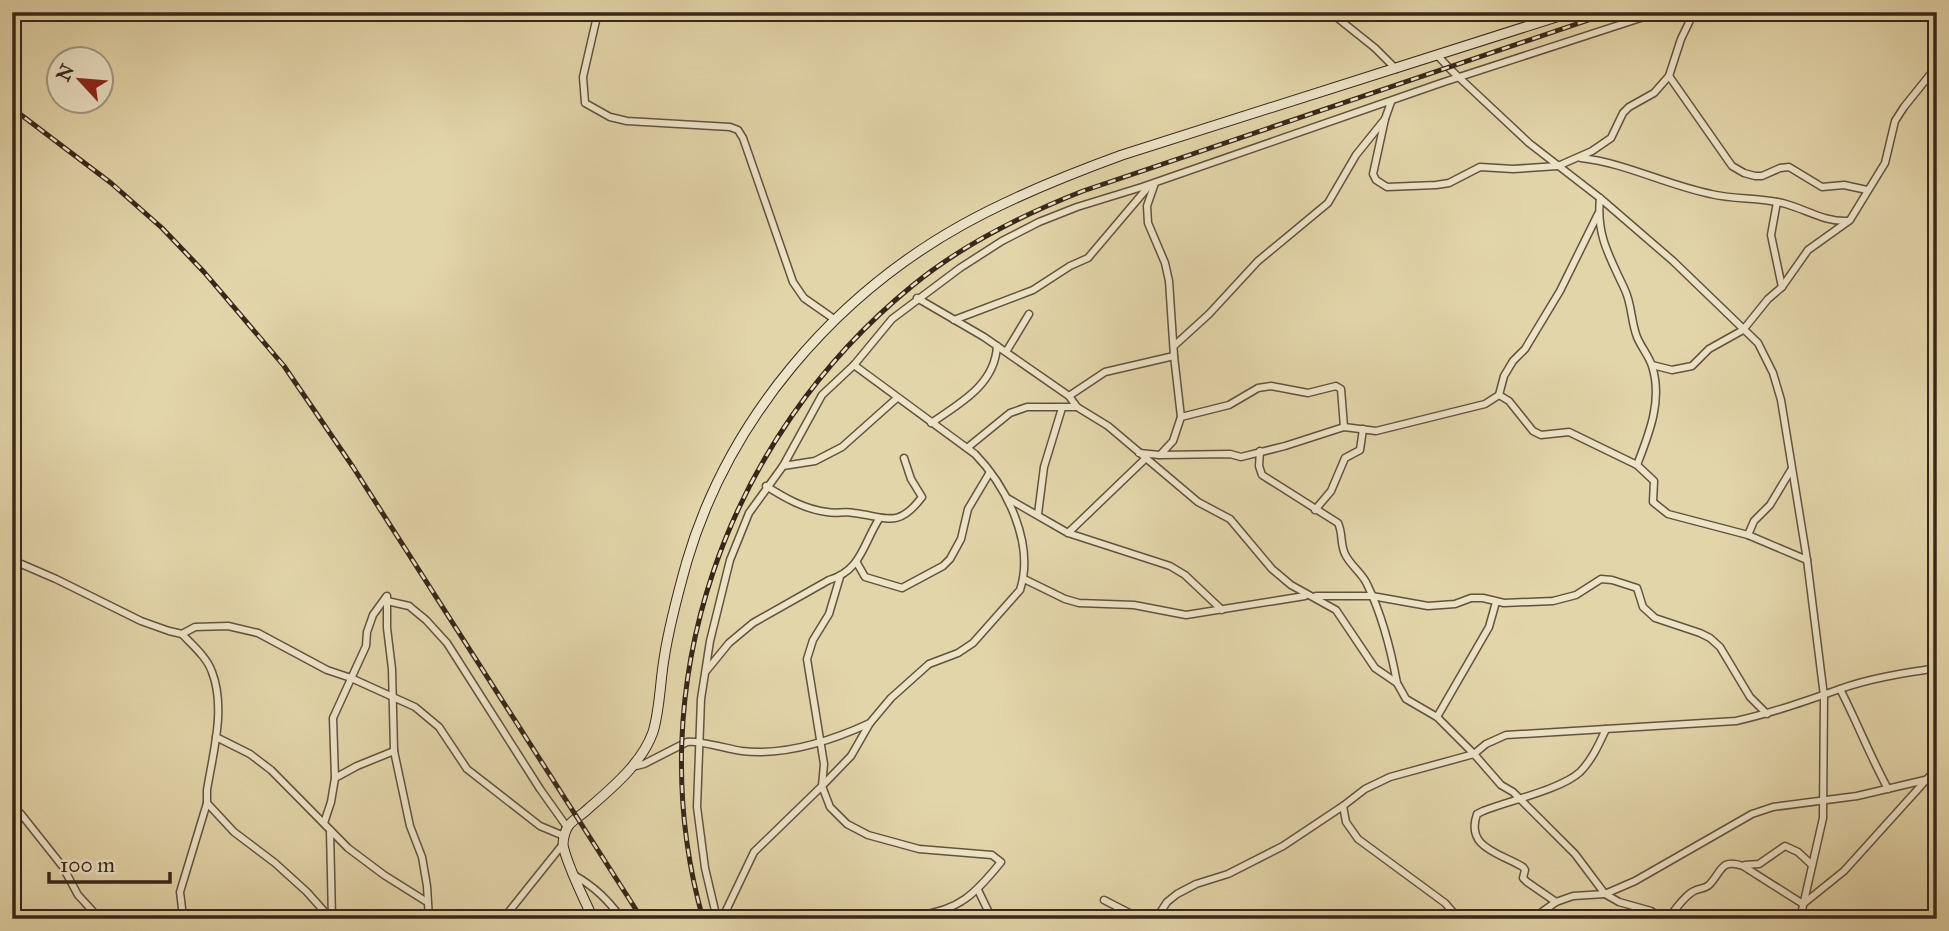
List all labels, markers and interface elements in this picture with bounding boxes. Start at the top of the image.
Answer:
north arrow [46,46,116,116]
text: N [51,60,79,85]
scale bar [49,840,170,884]
text: 100 m [60,852,115,878]

